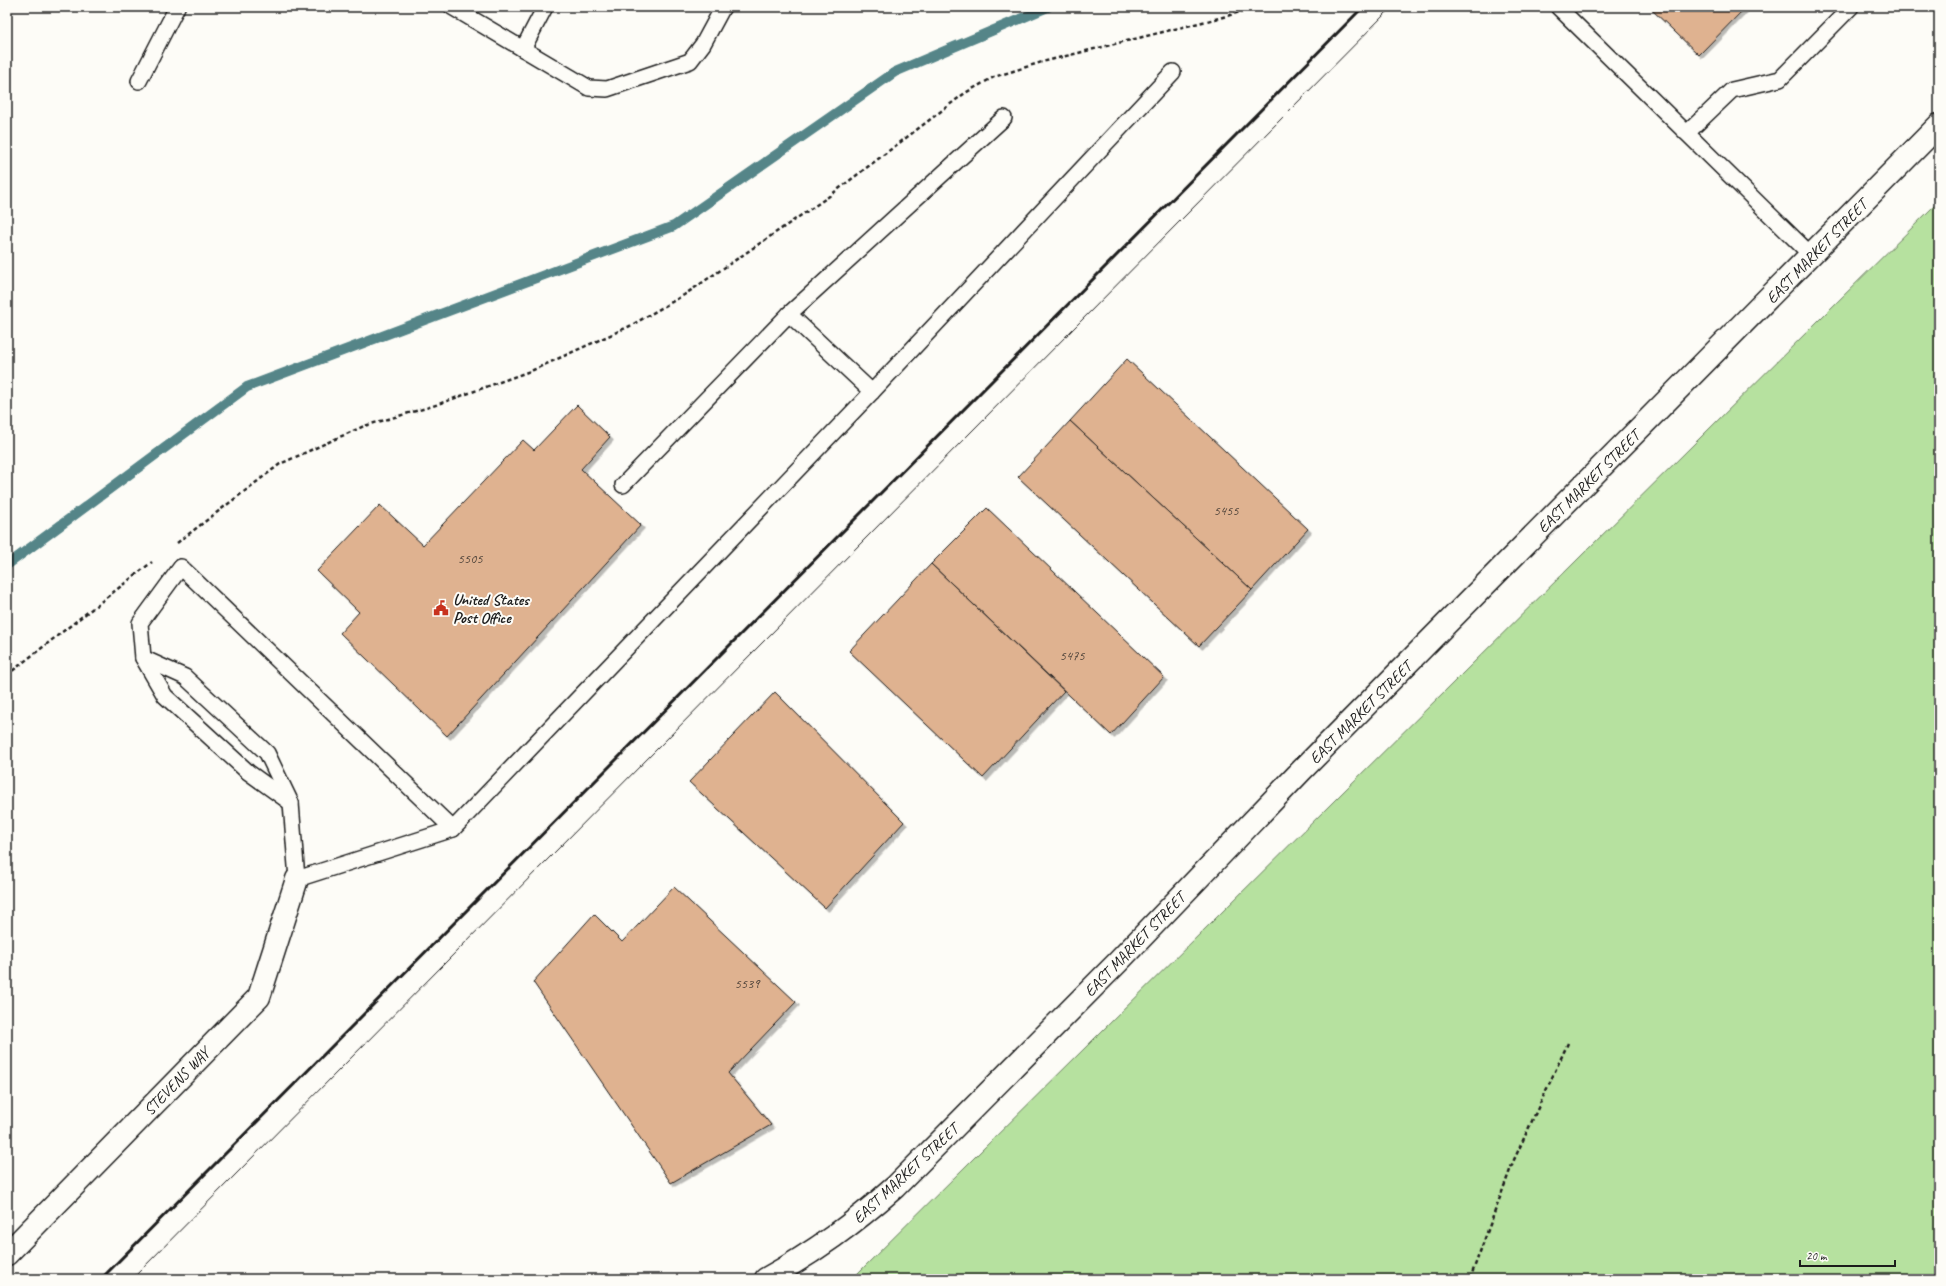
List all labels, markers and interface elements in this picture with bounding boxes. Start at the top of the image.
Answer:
street label: EAST MARKET STREET [1762,193,1874,308]
street label: EAST MARKET STREET [1533,424,1647,537]
house number: 5455 [1213,502,1239,519]
house number: 5505 [457,550,483,567]
place label: United States Post Office [453,590,530,628]
public building icon: United States Post Office [432,599,450,617]
house number: 5475 [1059,647,1085,664]
street label: EAST MARKET STREET [1305,655,1419,768]
street label: EAST MARKET STREET [1080,886,1192,1001]
house number: 5539 [734,975,761,992]
street label: STEVENS WAY [140,1042,216,1120]
street label: EAST MARKET STREET [849,1117,965,1228]
scale bar [1800,1242,1895,1268]
text: 20 m [1806,1248,1828,1264]

